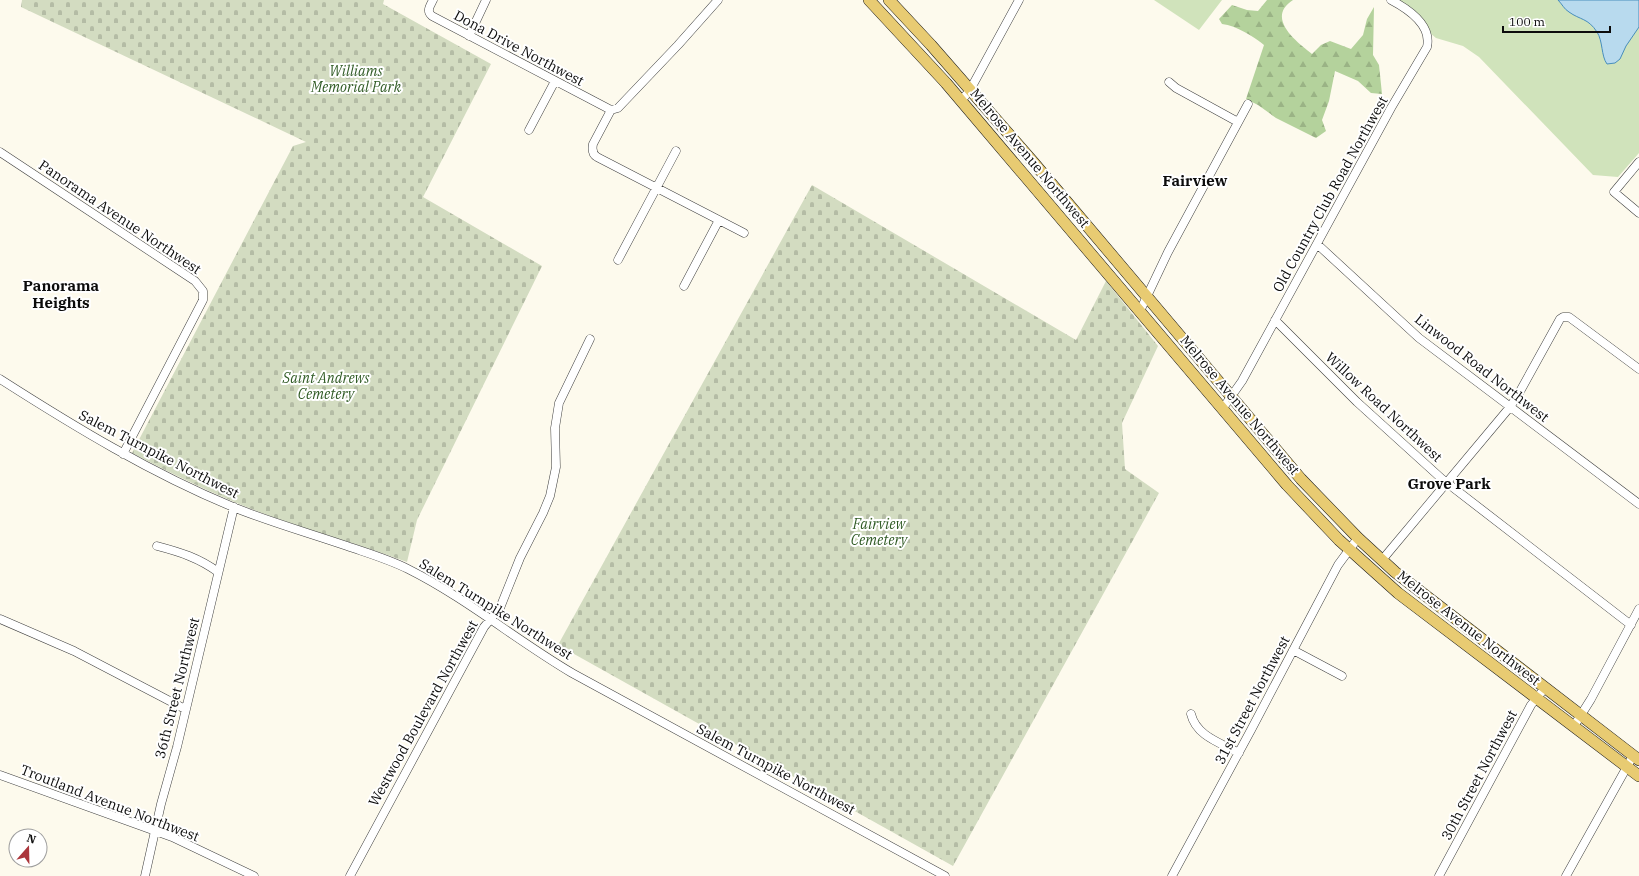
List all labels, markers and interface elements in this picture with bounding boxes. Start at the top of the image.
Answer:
street label: Dona Drive Northwest [451,6,587,90]
scale bar [1503,8,1610,34]
text: 100 m [1509,14,1545,29]
park label: Williams Memorial Park [310,62,402,96]
street label: Melrose Avenue Northwest [966,85,1094,231]
street label: Old Country Club Road Northwest [1268,93,1392,295]
street label: Panorama Avenue Northwest [35,156,205,278]
district label: Fairview [1162,171,1228,190]
district label: Panorama Heights [23,276,100,312]
street label: Linwood Road Northwest [1411,310,1553,426]
street label: Melrose Avenue Northwest [1176,332,1304,478]
street label: Willow Road Northwest [1322,348,1446,466]
park label: Saint Andrews Cemetery [282,369,370,403]
street label: Salem Turnpike Northwest [76,406,242,502]
district label: Grove Park [1407,474,1491,493]
park label: Fairview Cemetery [851,515,909,549]
street label: Salem Turnpike Northwest [416,554,576,664]
street label: Melrose Avenue Northwest [1394,567,1544,689]
street label: 36th Street Northwest [151,615,203,760]
street label: Westwood Boulevard Northwest [364,617,482,809]
street label: 31st Street Northwest [1211,633,1294,767]
street label: 30th Street Northwest [1437,707,1521,843]
street label: Salem Turnpike Northwest [694,719,858,819]
street label: Troutland Avenue Northwest [18,761,202,845]
north arrow [8,828,48,868]

